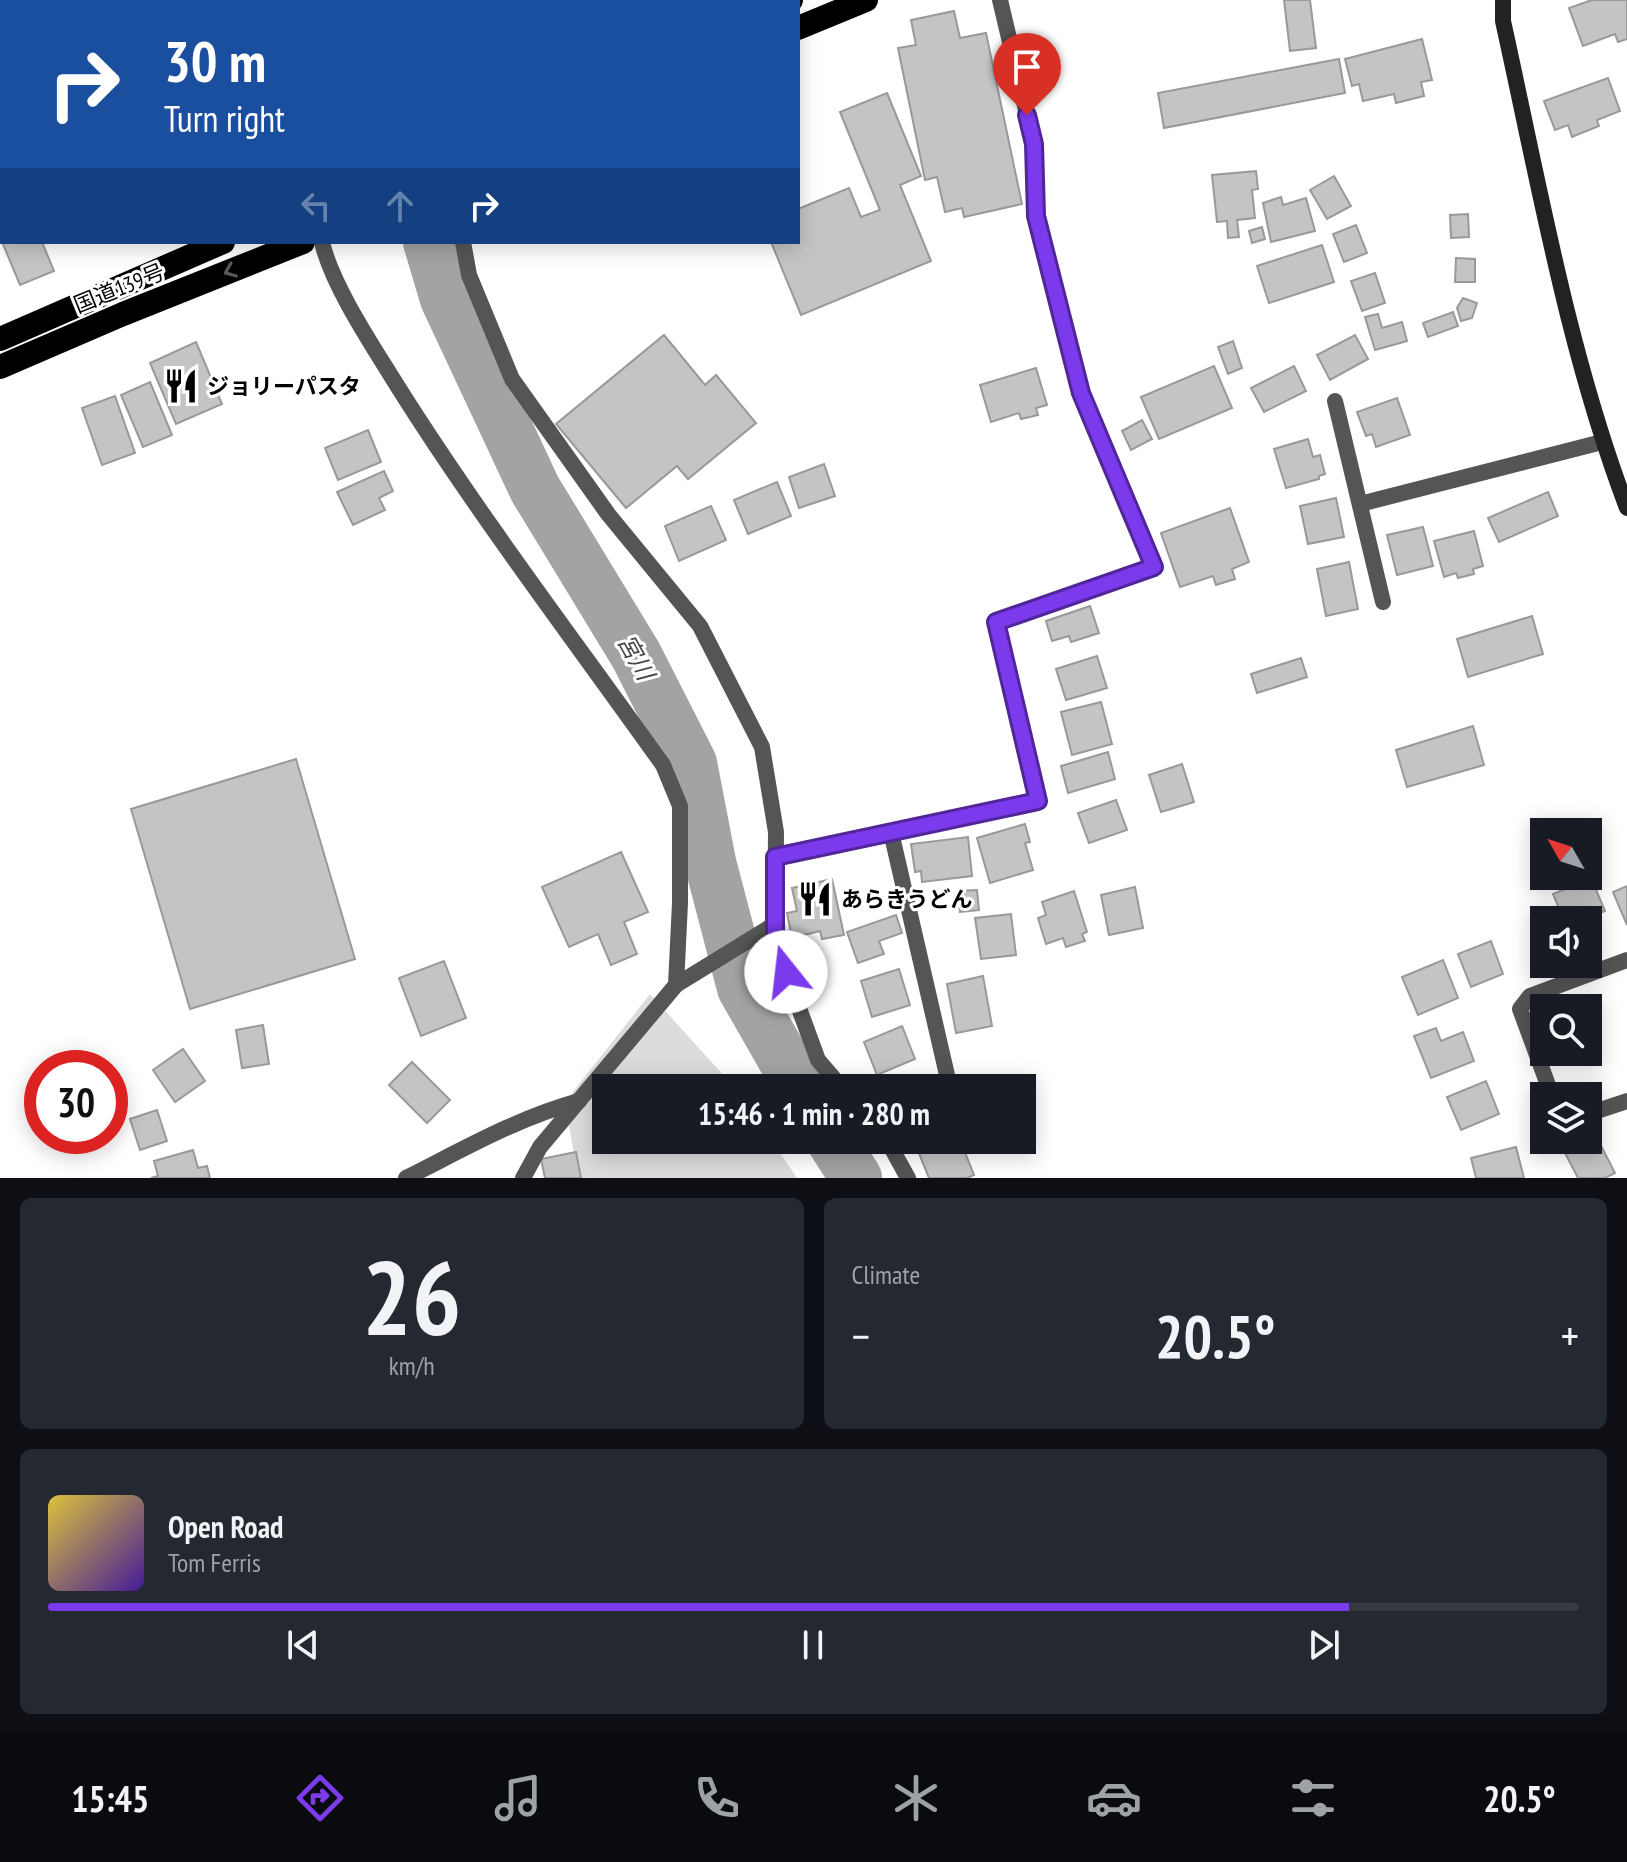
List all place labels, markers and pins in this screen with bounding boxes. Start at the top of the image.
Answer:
pin [993,33,1061,115]
restaurant icon: ジョリーパスタ [162,367,200,405]
place label: ジョリーパスタ [207,372,361,400]
restaurant icon: あらきうどん [796,880,834,918]
place label: あらきうどん [841,885,973,913]

